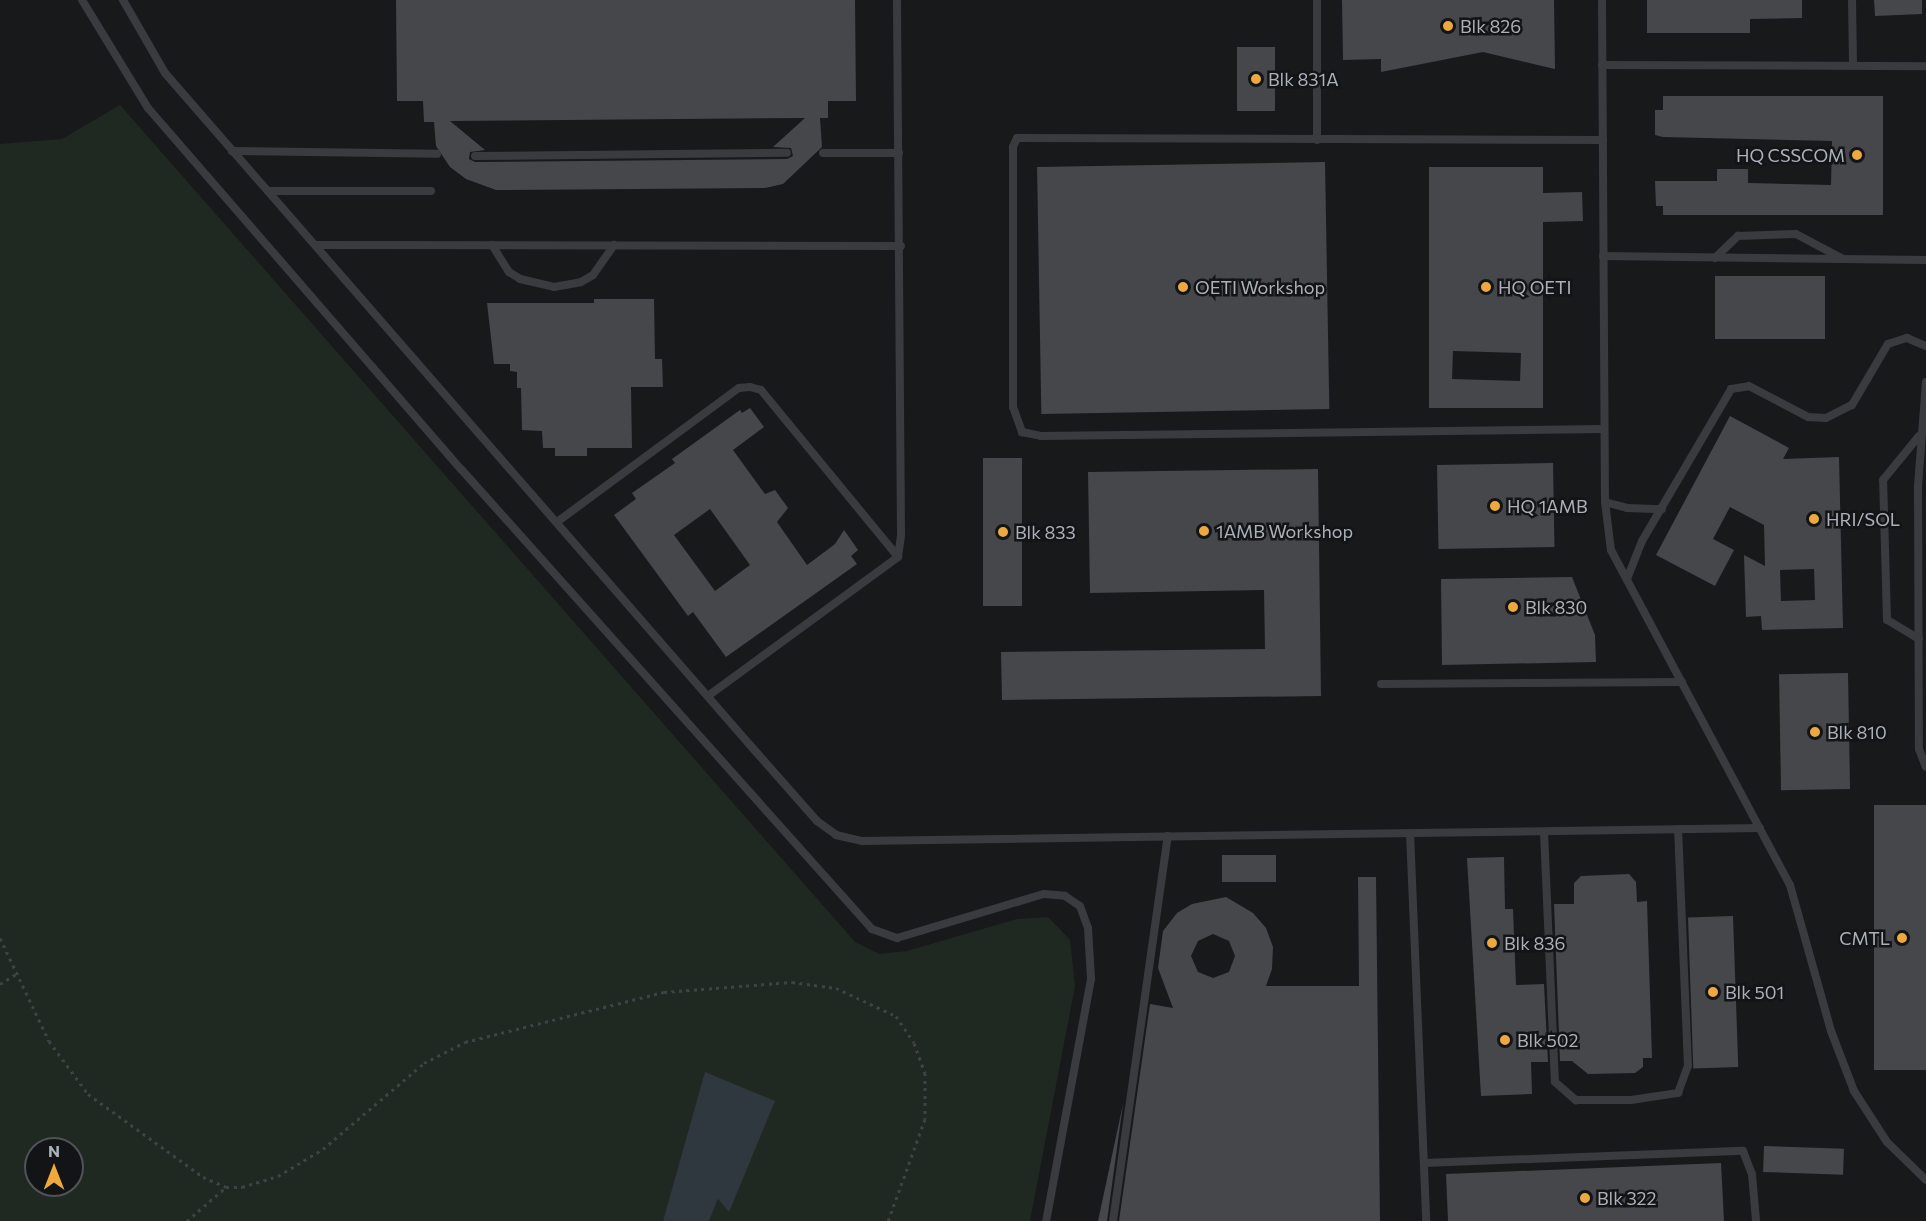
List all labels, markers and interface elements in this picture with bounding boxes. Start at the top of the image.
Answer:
place label: Blk 826 [1460,15,1521,37]
marker: Blk 826 [1441,19,1455,33]
place label: Blk 831A [1268,68,1339,90]
marker: Blk 831A [1249,72,1263,86]
place label: HQ CSSCOM [1736,144,1845,166]
marker: HQ CSSCOM [1850,148,1864,162]
place label: OETI Workshop [1195,276,1325,298]
place label: HQ OETI [1498,276,1572,298]
marker: OETI Workshop [1176,280,1190,294]
marker: HQ OETI [1479,280,1493,294]
place label: HQ 1AMB [1507,495,1588,517]
marker: HQ 1AMB [1488,499,1502,513]
place label: HRI/SOL [1826,508,1900,530]
marker: HRI/SOL [1807,512,1821,526]
place label: 1AMB Workshop [1216,520,1353,542]
place label: Blk 833 [1015,521,1076,543]
marker: 1AMB Workshop [1197,524,1211,538]
marker: Blk 833 [996,525,1010,539]
place label: Blk 830 [1525,596,1587,618]
marker: Blk 830 [1506,600,1520,614]
place label: Blk 810 [1827,721,1887,743]
marker: Blk 810 [1808,725,1822,739]
place label: CMTL [1839,927,1890,949]
marker: CMTL [1895,931,1909,945]
place label: Blk 836 [1504,932,1565,954]
marker: Blk 836 [1485,936,1499,950]
place label: Blk 501 [1725,981,1784,1003]
marker: Blk 501 [1706,985,1720,999]
place label: Blk 502 [1517,1029,1578,1051]
marker: Blk 502 [1498,1033,1512,1047]
north arrow [24,1137,84,1197]
text: N [48,1141,60,1160]
place label: Blk 322 [1597,1187,1657,1209]
marker: Blk 322 [1578,1191,1592,1205]

